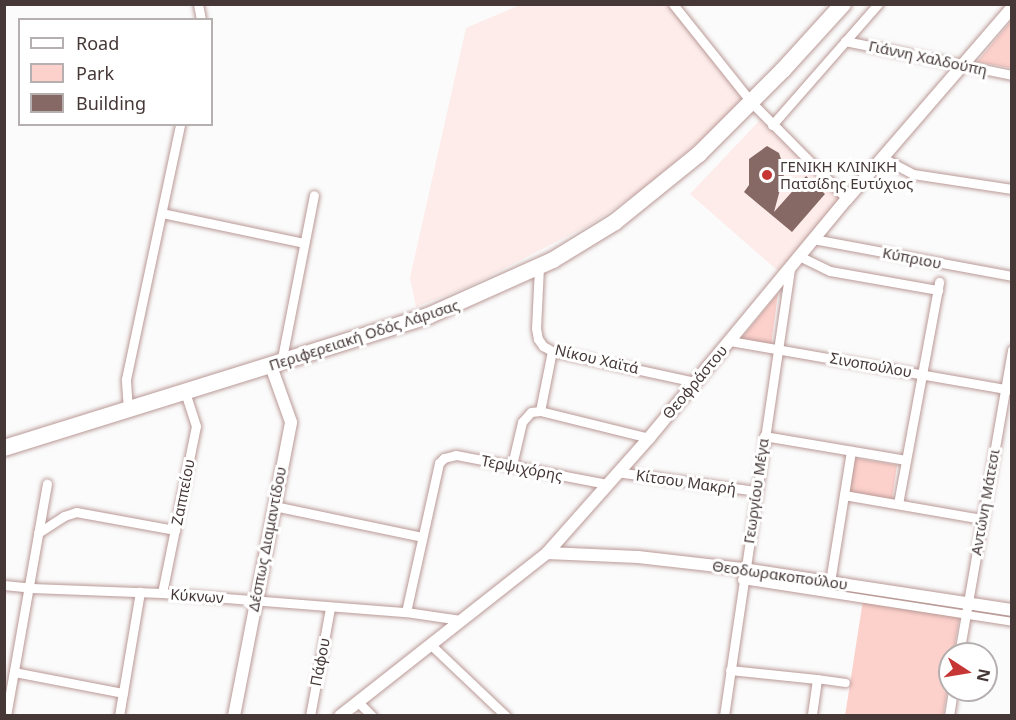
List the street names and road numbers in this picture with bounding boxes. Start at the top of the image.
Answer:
street label: Γιάννη Χαλδούπη [867,37,989,79]
street label: Κύπριου [881,243,943,273]
street label: Περιφερειακή Οδός Λάρισας [267,296,461,374]
street label: Νίκου Χαϊτά [553,341,641,377]
street label: Θεοφράστου [659,341,731,423]
street label: Σινοπούλου [829,349,913,381]
street label: Γεωργίου Μέγα [740,437,772,545]
street label: Αντώνη Μάτεσι [967,447,1003,557]
street label: Τερψιχόρης [480,451,564,485]
street label: Ζαππείου [168,457,198,527]
street label: Δέσπως Διαμαντίδου [244,465,290,613]
street label: Κίτσου Μακρή [635,466,737,498]
street label: Θεοδωρακοπούλου [711,557,849,593]
street label: Κύκνων [170,585,224,607]
street label: Πάφου [306,636,334,688]

